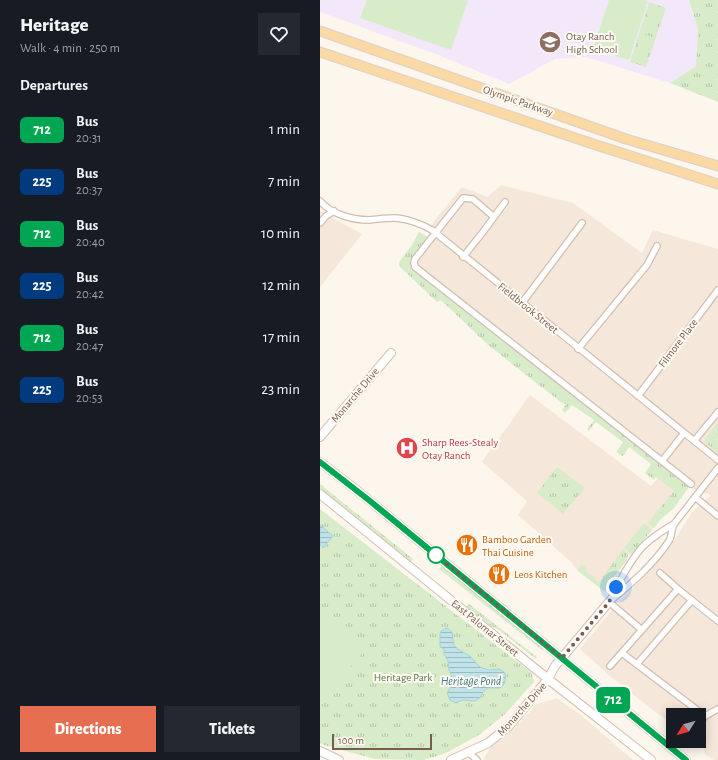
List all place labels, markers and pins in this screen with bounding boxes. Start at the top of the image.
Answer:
school or university icon: Otay Ranch High School [537,29,563,55]
place label: Otay Ranch High School [566,31,618,55]
hospital icon: Sharp Rees-Stealy Otay Ranch [394,435,420,461]
place label: Sharp Rees-Stealy Otay Ranch [422,437,498,461]
restaurant icon: Bamboo Garden Thai Cuisine [454,532,480,558]
place label: Bamboo Garden Thai Cuisine [482,534,551,558]
unlabelled marker [427,546,445,564]
restaurant icon: Leos Kitchen [486,561,512,587]
place label: Leos Kitchen [514,569,568,580]

